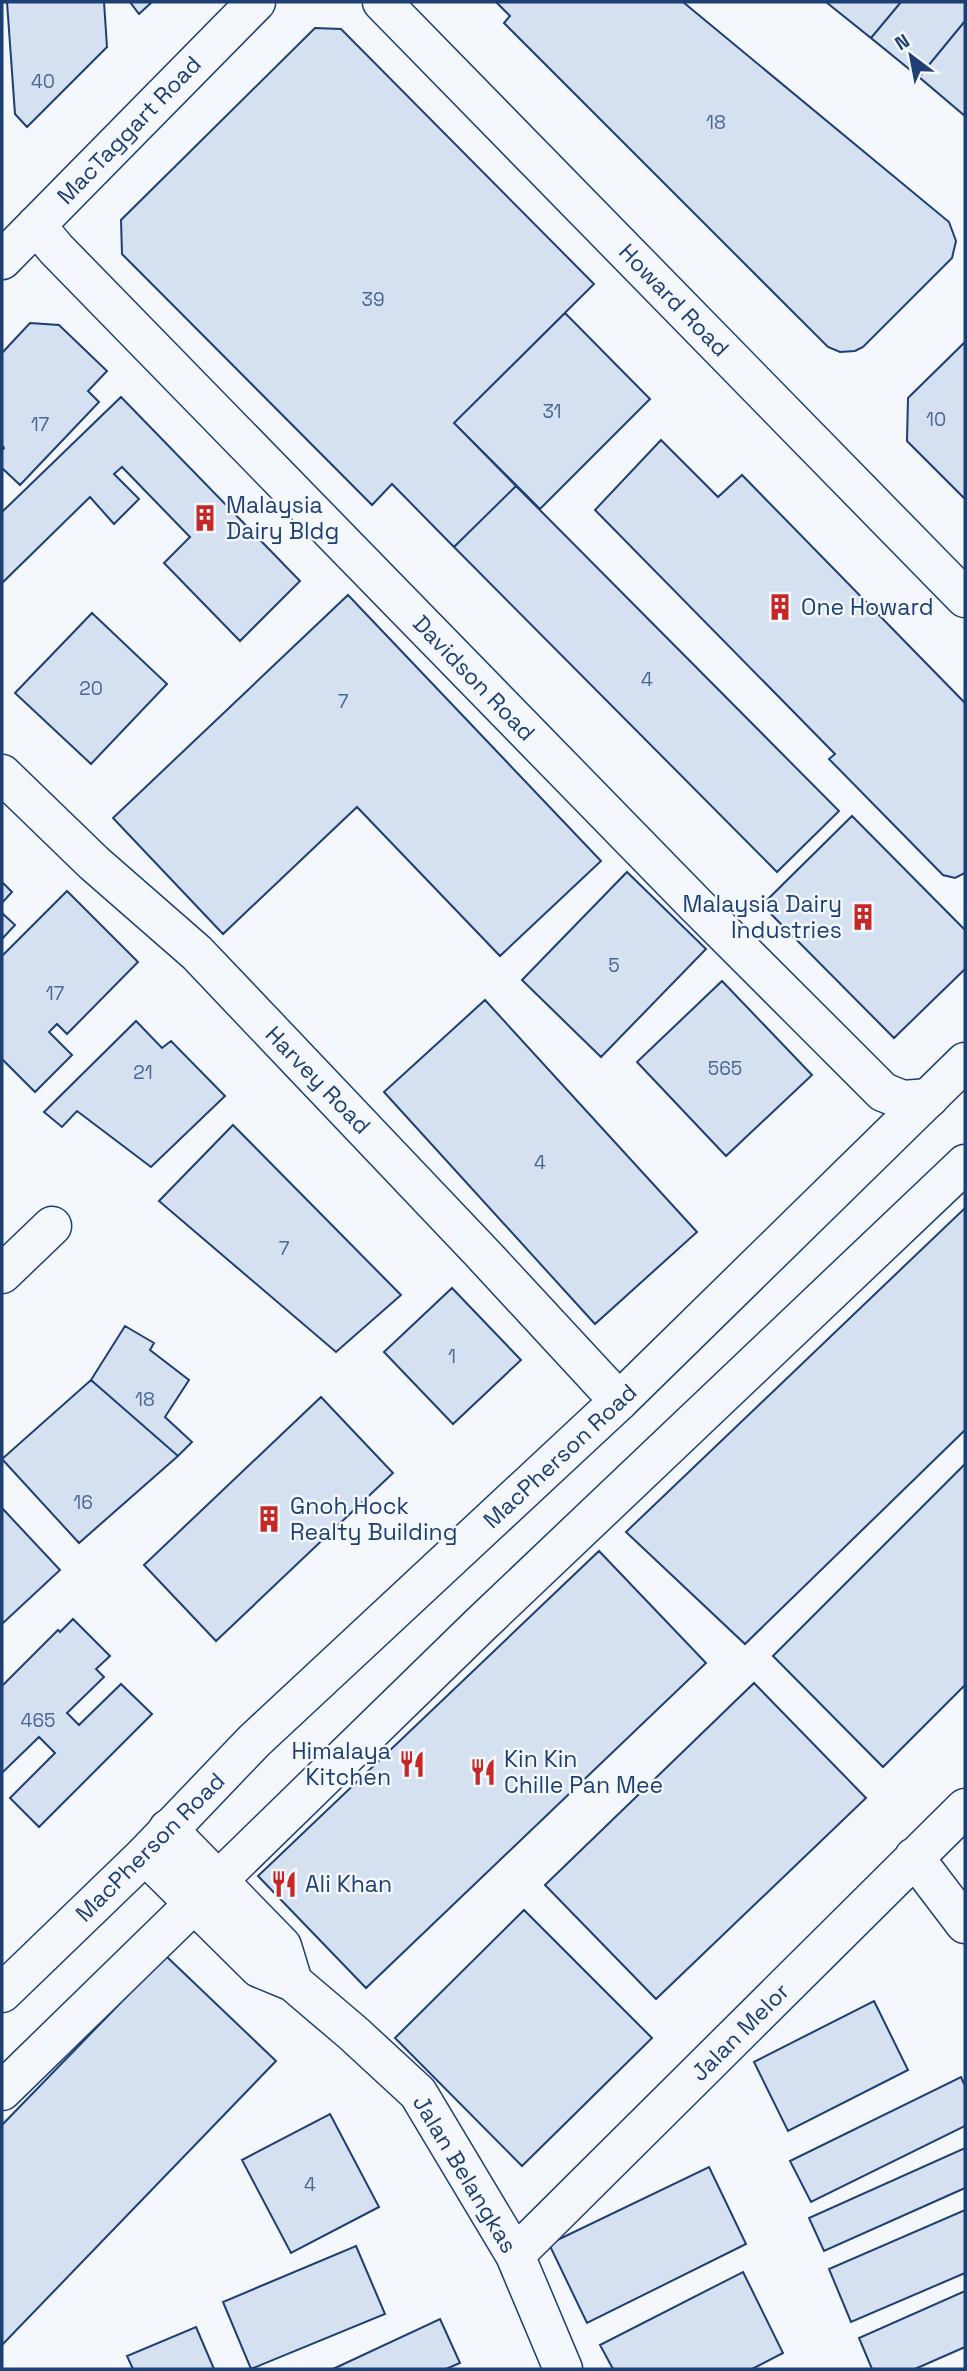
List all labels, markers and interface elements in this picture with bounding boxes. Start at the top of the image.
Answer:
north arrow [876,21,946,91]
text: N [890,28,914,56]
street label: MacTaggart Road [50,49,208,211]
house number: 40 [31,69,55,94]
house number: 18 [706,110,726,135]
street label: Howard Road [613,237,735,363]
house number: 39 [361,287,385,312]
house number: 31 [542,399,562,424]
house number: 10 [926,407,946,432]
house number: 17 [31,412,50,437]
place label: Malaysia Dairy Bldg [226,490,339,546]
building icon: Malaysia Dairy Bldg [190,503,220,533]
building icon: One Howard [765,592,795,622]
place label: One Howard [801,592,934,622]
street label: Davidson Road [406,609,542,747]
house number: 4 [641,667,653,692]
house number: 20 [79,676,103,701]
house number: 7 [338,689,349,714]
place label: Malaysia Dairy Industries [682,889,842,945]
building icon: Malaysia Dairy Industries [848,902,878,932]
house number: 5 [608,953,620,978]
house number: 17 [46,981,65,1006]
street label: Harvey Road [259,1020,377,1140]
house number: 565 [708,1056,742,1081]
house number: 21 [133,1060,153,1085]
house number: 4 [534,1150,546,1175]
house number: 7 [279,1236,290,1261]
house number: 1 [448,1344,456,1369]
street label: MacPherson Road [477,1377,643,1535]
house number: 18 [135,1387,155,1412]
house number: 16 [73,1490,93,1515]
place label: Gnoh Hock Realty Building [290,1491,457,1547]
building icon: Gnoh Hock Realty Building [254,1504,284,1534]
house number: 465 [21,1708,55,1733]
place label: Himalaya Kitchen [291,1736,391,1792]
place label: Kin Kin Chille Pan Mee [504,1744,663,1800]
restaurant icon: Himalaya Kitchen [397,1749,427,1779]
restaurant icon: Kin Kin Chille Pan Mee [468,1757,498,1787]
street label: MacPherson Road [69,1766,231,1928]
restaurant icon: Ali Khan [269,1869,299,1899]
place label: Ali Khan [305,1869,392,1899]
street label: Jalan Melor [684,1976,796,2088]
street label: Jalan Belangkas [406,2090,524,2258]
house number: 4 [304,2172,316,2197]

